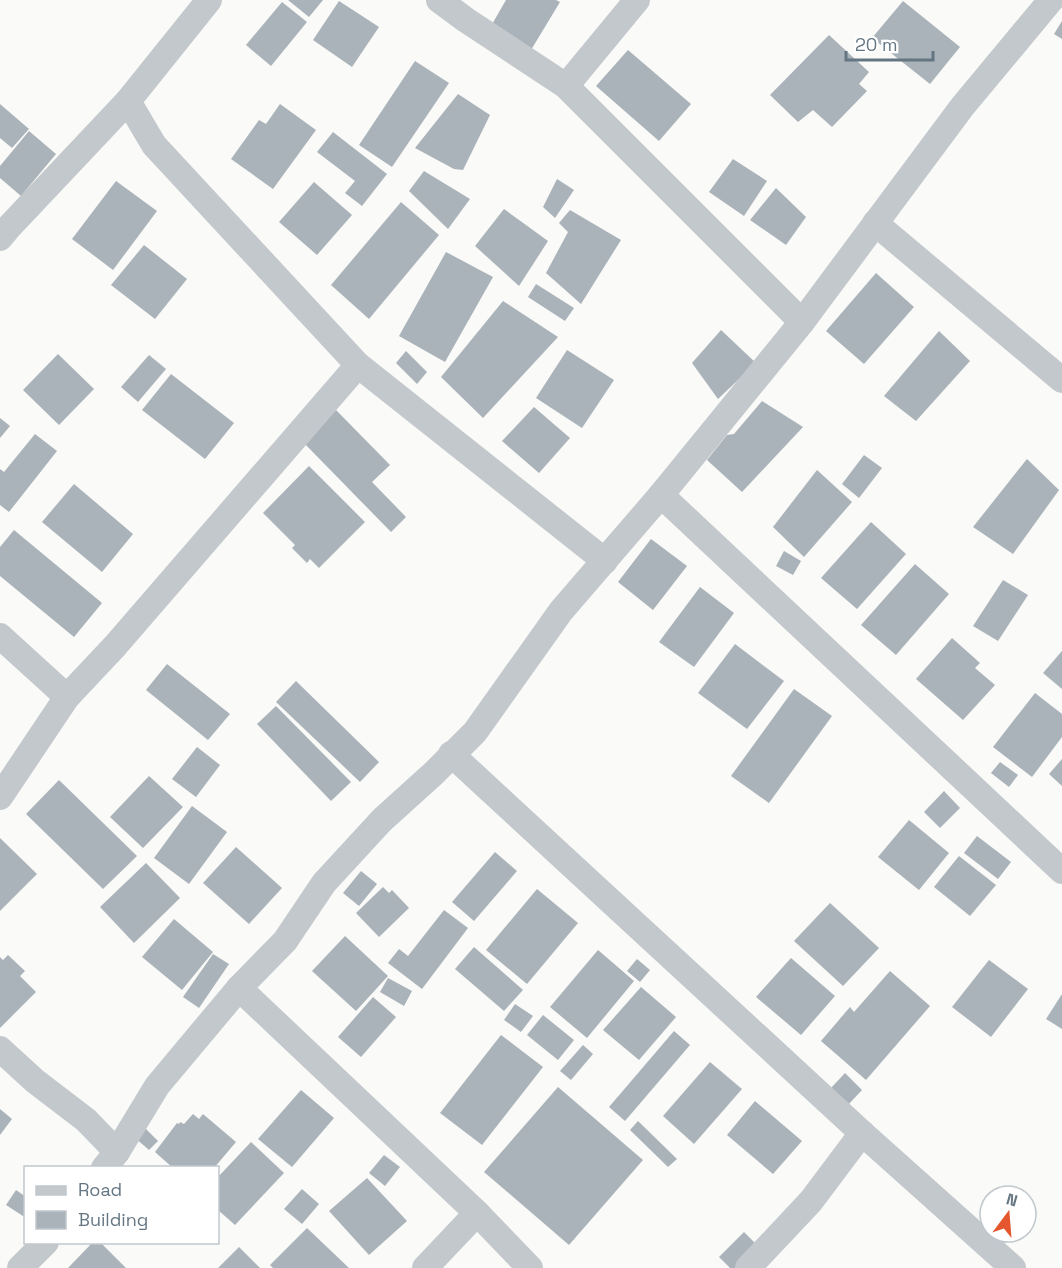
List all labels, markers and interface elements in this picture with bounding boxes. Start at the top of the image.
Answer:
scale bar [846,24,933,62]
text: 20 m [855,33,898,56]
legend [24,1166,219,1244]
text: Road [78,1178,122,1201]
north arrow [978,1184,1038,1244]
text: N [1004,1188,1020,1212]
text: Building [78,1208,148,1231]

